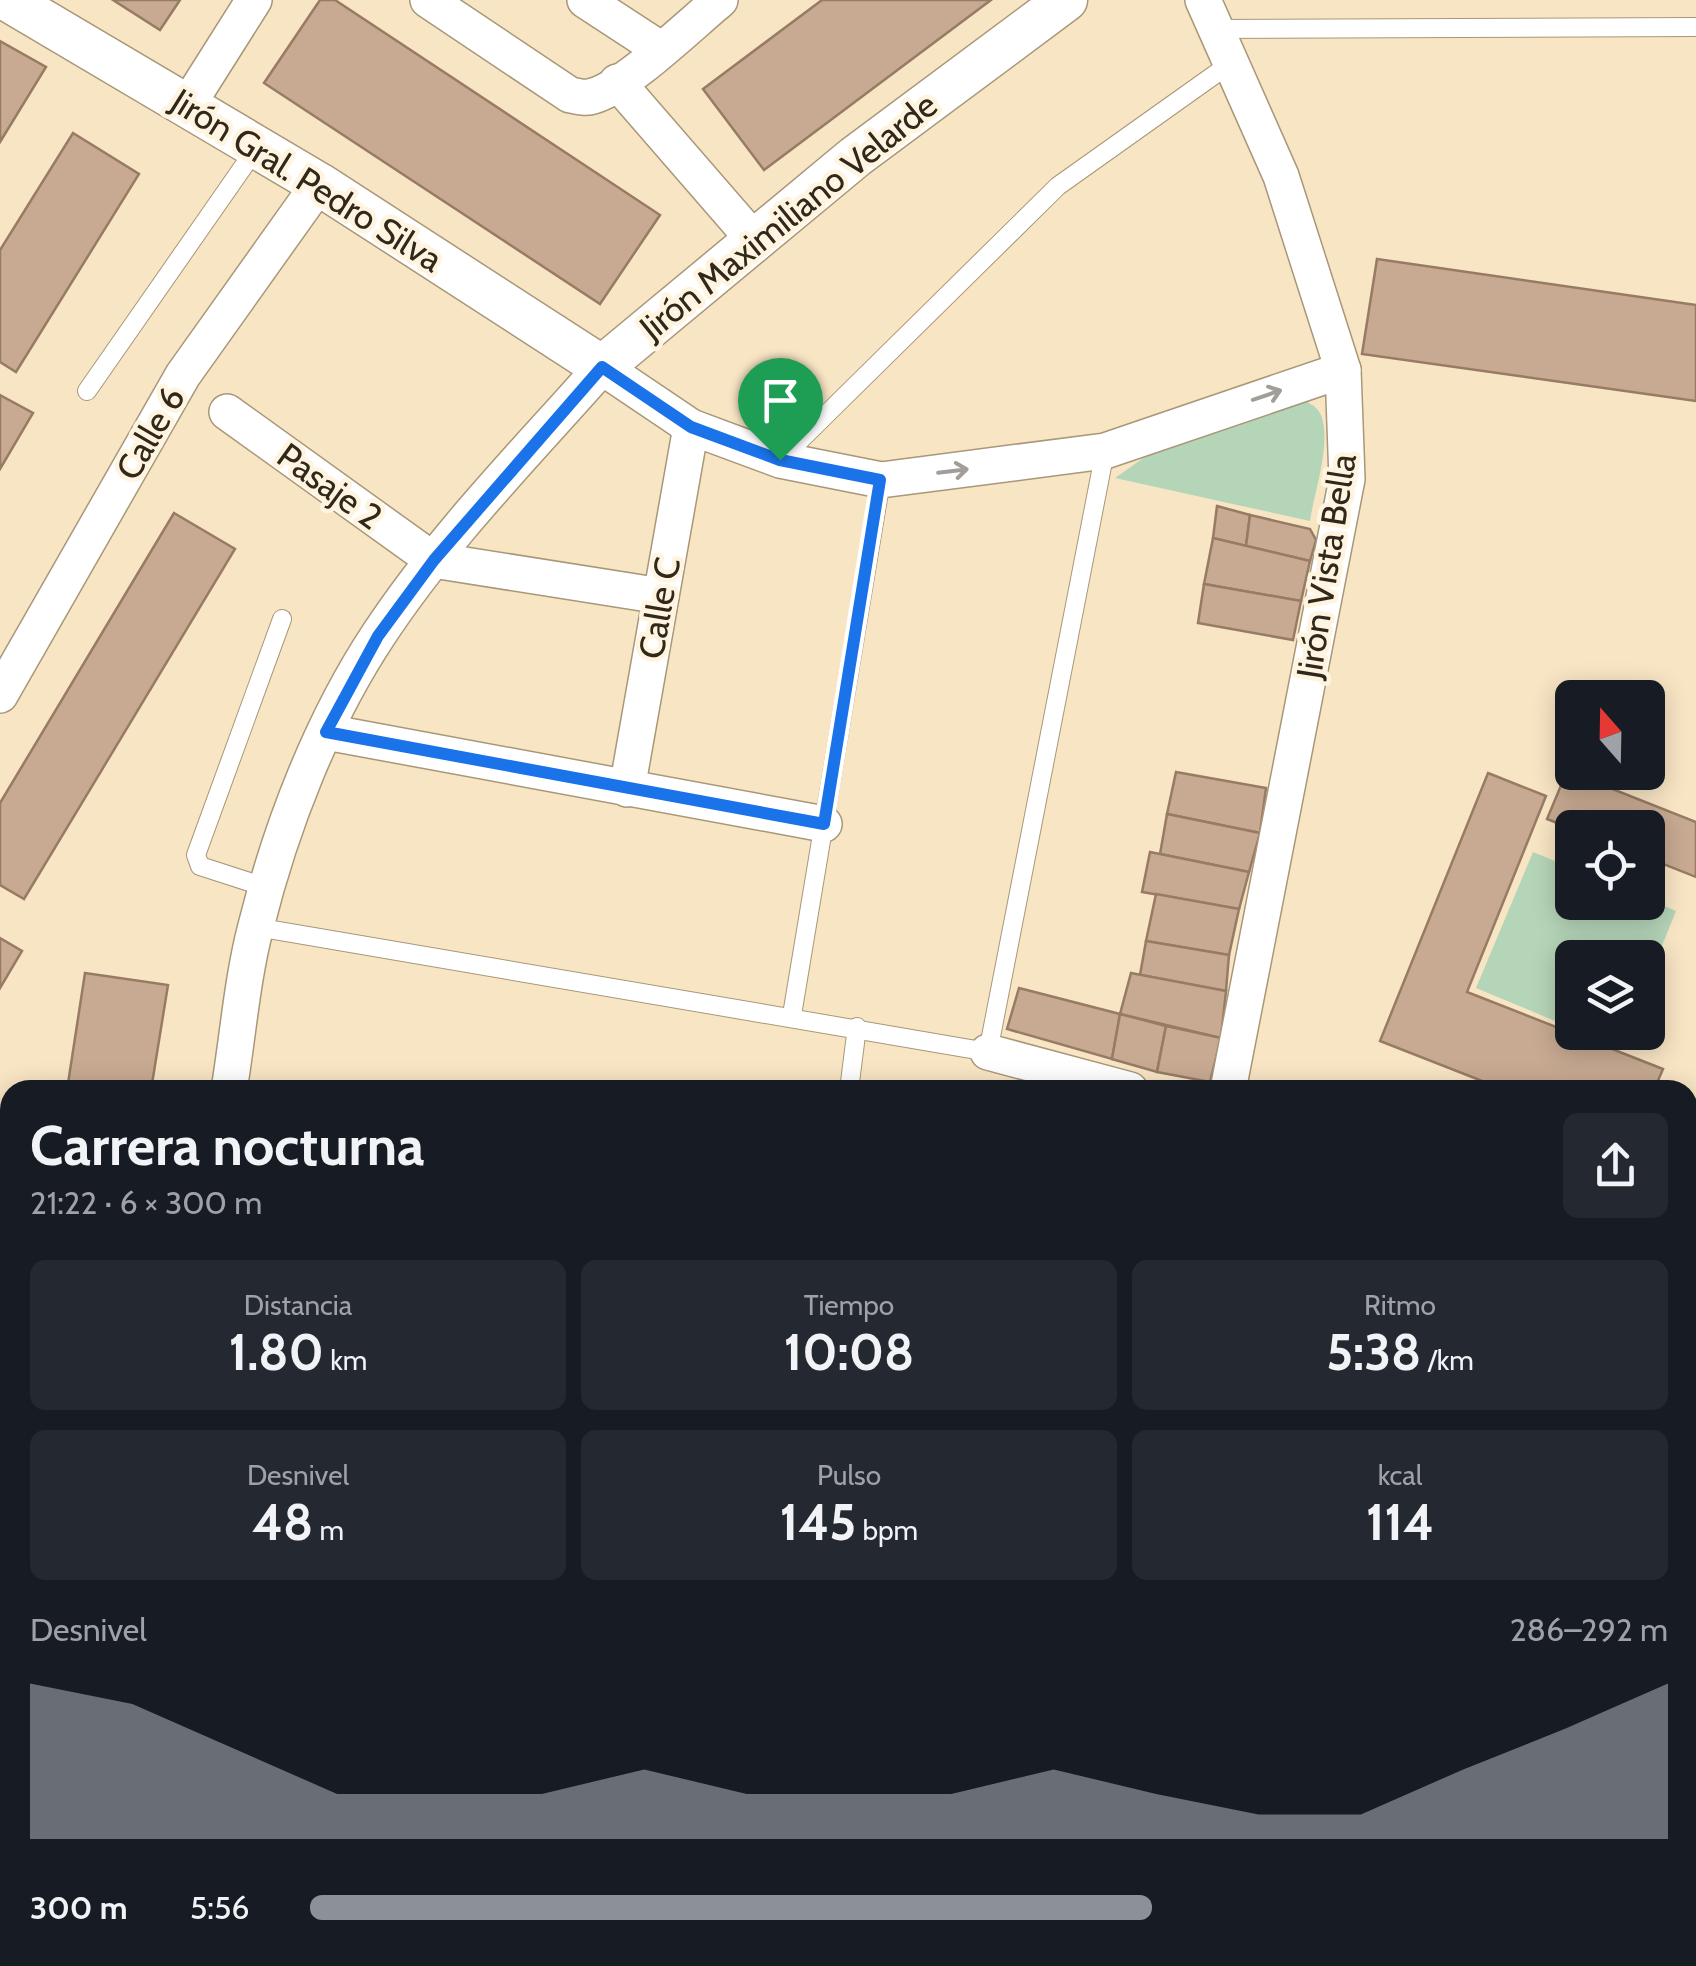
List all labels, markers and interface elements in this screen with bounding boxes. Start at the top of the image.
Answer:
street label: Jirón Gral. Pedro Silva [163,79,451,281]
street label: Jirón Maximiliano Velarde [630,83,945,350]
pin [738,358,823,461]
icon: arrive [753,373,808,428]
street label: Calle 6 [106,379,194,487]
one-way arrow [1251,385,1283,403]
street label: Pasaje 2 [269,434,391,538]
street label: Jirón Vista Bella [1287,450,1365,682]
one-way arrow [936,461,969,479]
street label: Calle C [629,554,689,662]
north arrow [1555,680,1665,790]
map controls [1555,680,1665,1050]
button: locate [1555,810,1665,920]
button: layers [1555,940,1665,1050]
text: Carrera nocturna [30,1112,425,1179]
button: share [1563,1113,1668,1218]
text: 21:22 · 6 × 300 m [30,1183,262,1222]
text: Distancia [244,1288,352,1322]
text: Tiempo [804,1288,894,1322]
text: Ritmo [1364,1288,1436,1322]
text: 1.80 [229,1322,324,1383]
text: 10:08 [784,1322,914,1383]
text: 5:38 [1326,1322,1421,1383]
text: km [324,1343,367,1377]
text: /km [1421,1343,1474,1377]
text: Desnivel [247,1458,349,1492]
text: Pulso [817,1458,881,1492]
text: kcal [1378,1458,1422,1492]
text: 48 [252,1492,313,1553]
text: 145 [780,1492,856,1553]
text: 114 [1366,1492,1434,1553]
text: m [313,1513,344,1547]
text: bpm [856,1513,918,1547]
text: Desnivel [30,1610,147,1649]
text: 286–292 m [1510,1610,1668,1649]
text: 300 m [30,1888,127,1927]
text: 5:56 [190,1888,249,1927]

